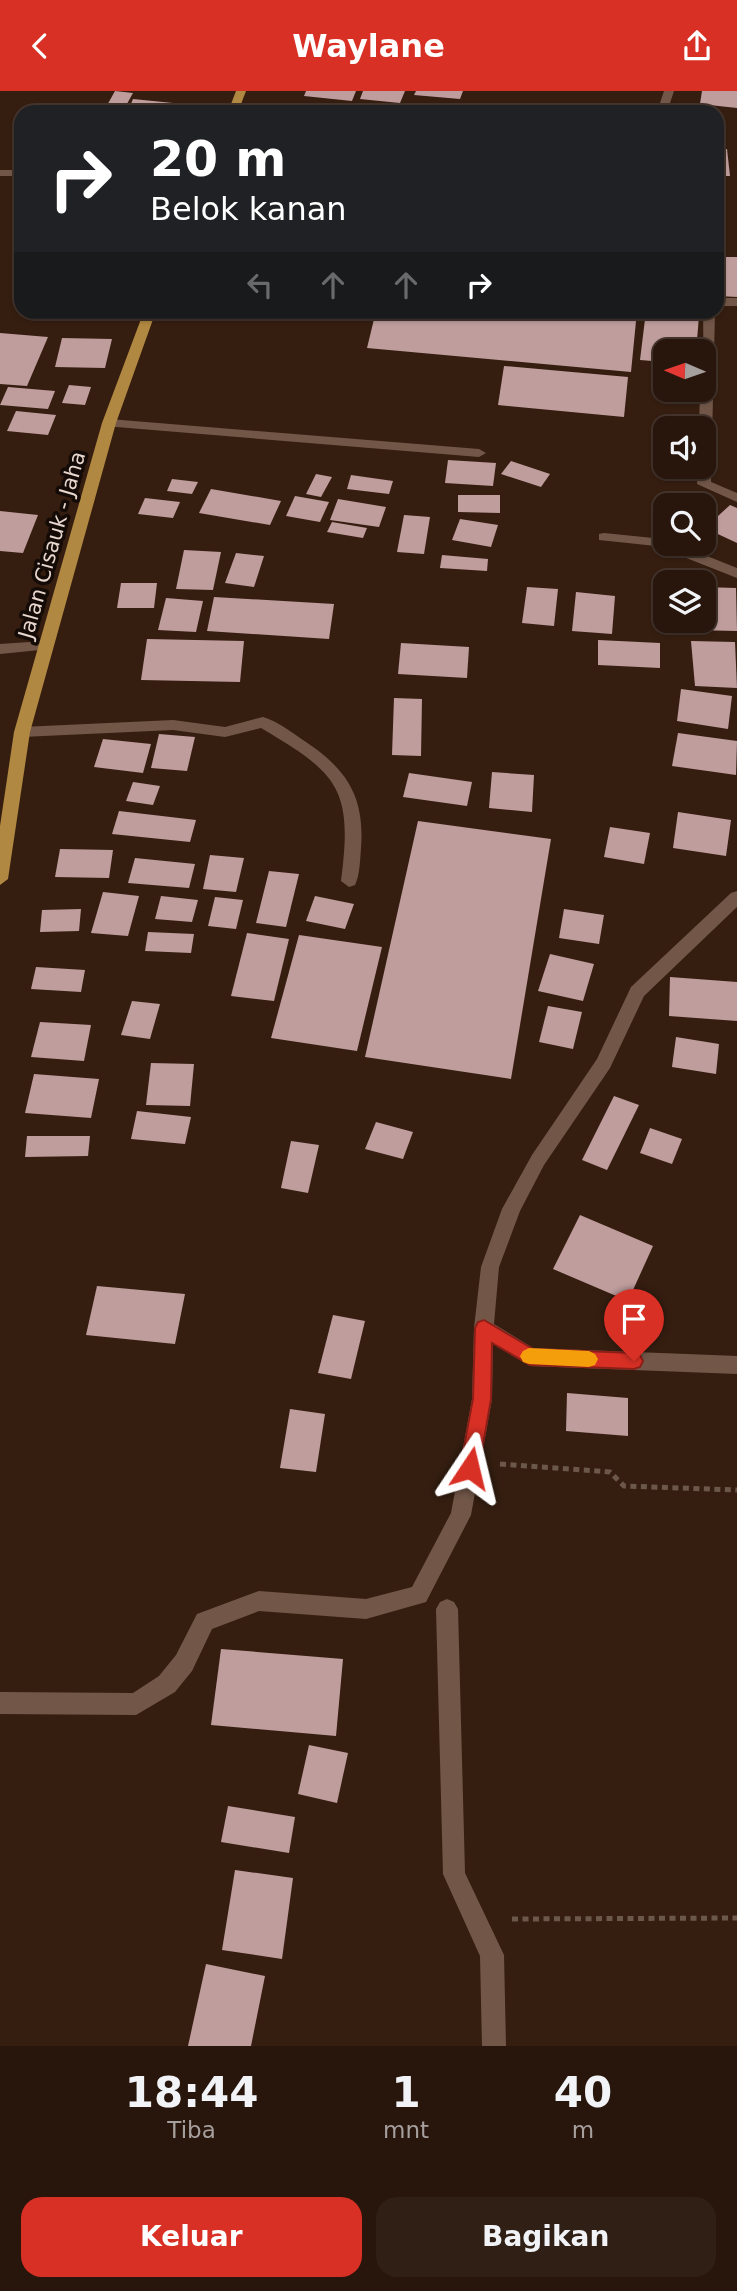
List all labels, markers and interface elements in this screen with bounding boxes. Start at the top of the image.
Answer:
icon: back [21,27,59,65]
text: Waylane [292,27,445,65]
icon: share [678,27,716,65]
text: 20 m [150,131,286,188]
icon: right [35,133,126,224]
text: Belok kanan [150,190,347,228]
icon: left [241,266,279,304]
icon: ahead [314,266,352,304]
icon: ahead [387,266,425,304]
icon: right [460,266,498,304]
north arrow [653,339,716,403]
map controls [653,339,716,633]
button: sound [653,416,716,479]
street label: Jalan Cisauk - Jaha [13,449,90,643]
button: search [653,493,716,556]
button: layers [653,570,716,633]
pin [604,1289,664,1361]
icon: arrive [615,1300,653,1338]
position arrow [433,1431,507,1505]
text: 18:44 [125,2068,258,2117]
text: 1 [391,2068,421,2117]
text: 40 [554,2068,612,2117]
text: Tiba [167,2117,216,2143]
text: mnt [383,2117,429,2143]
text: m [572,2117,594,2143]
button: Keluar [21,2197,362,2277]
button: Bagikan [376,2197,716,2277]

